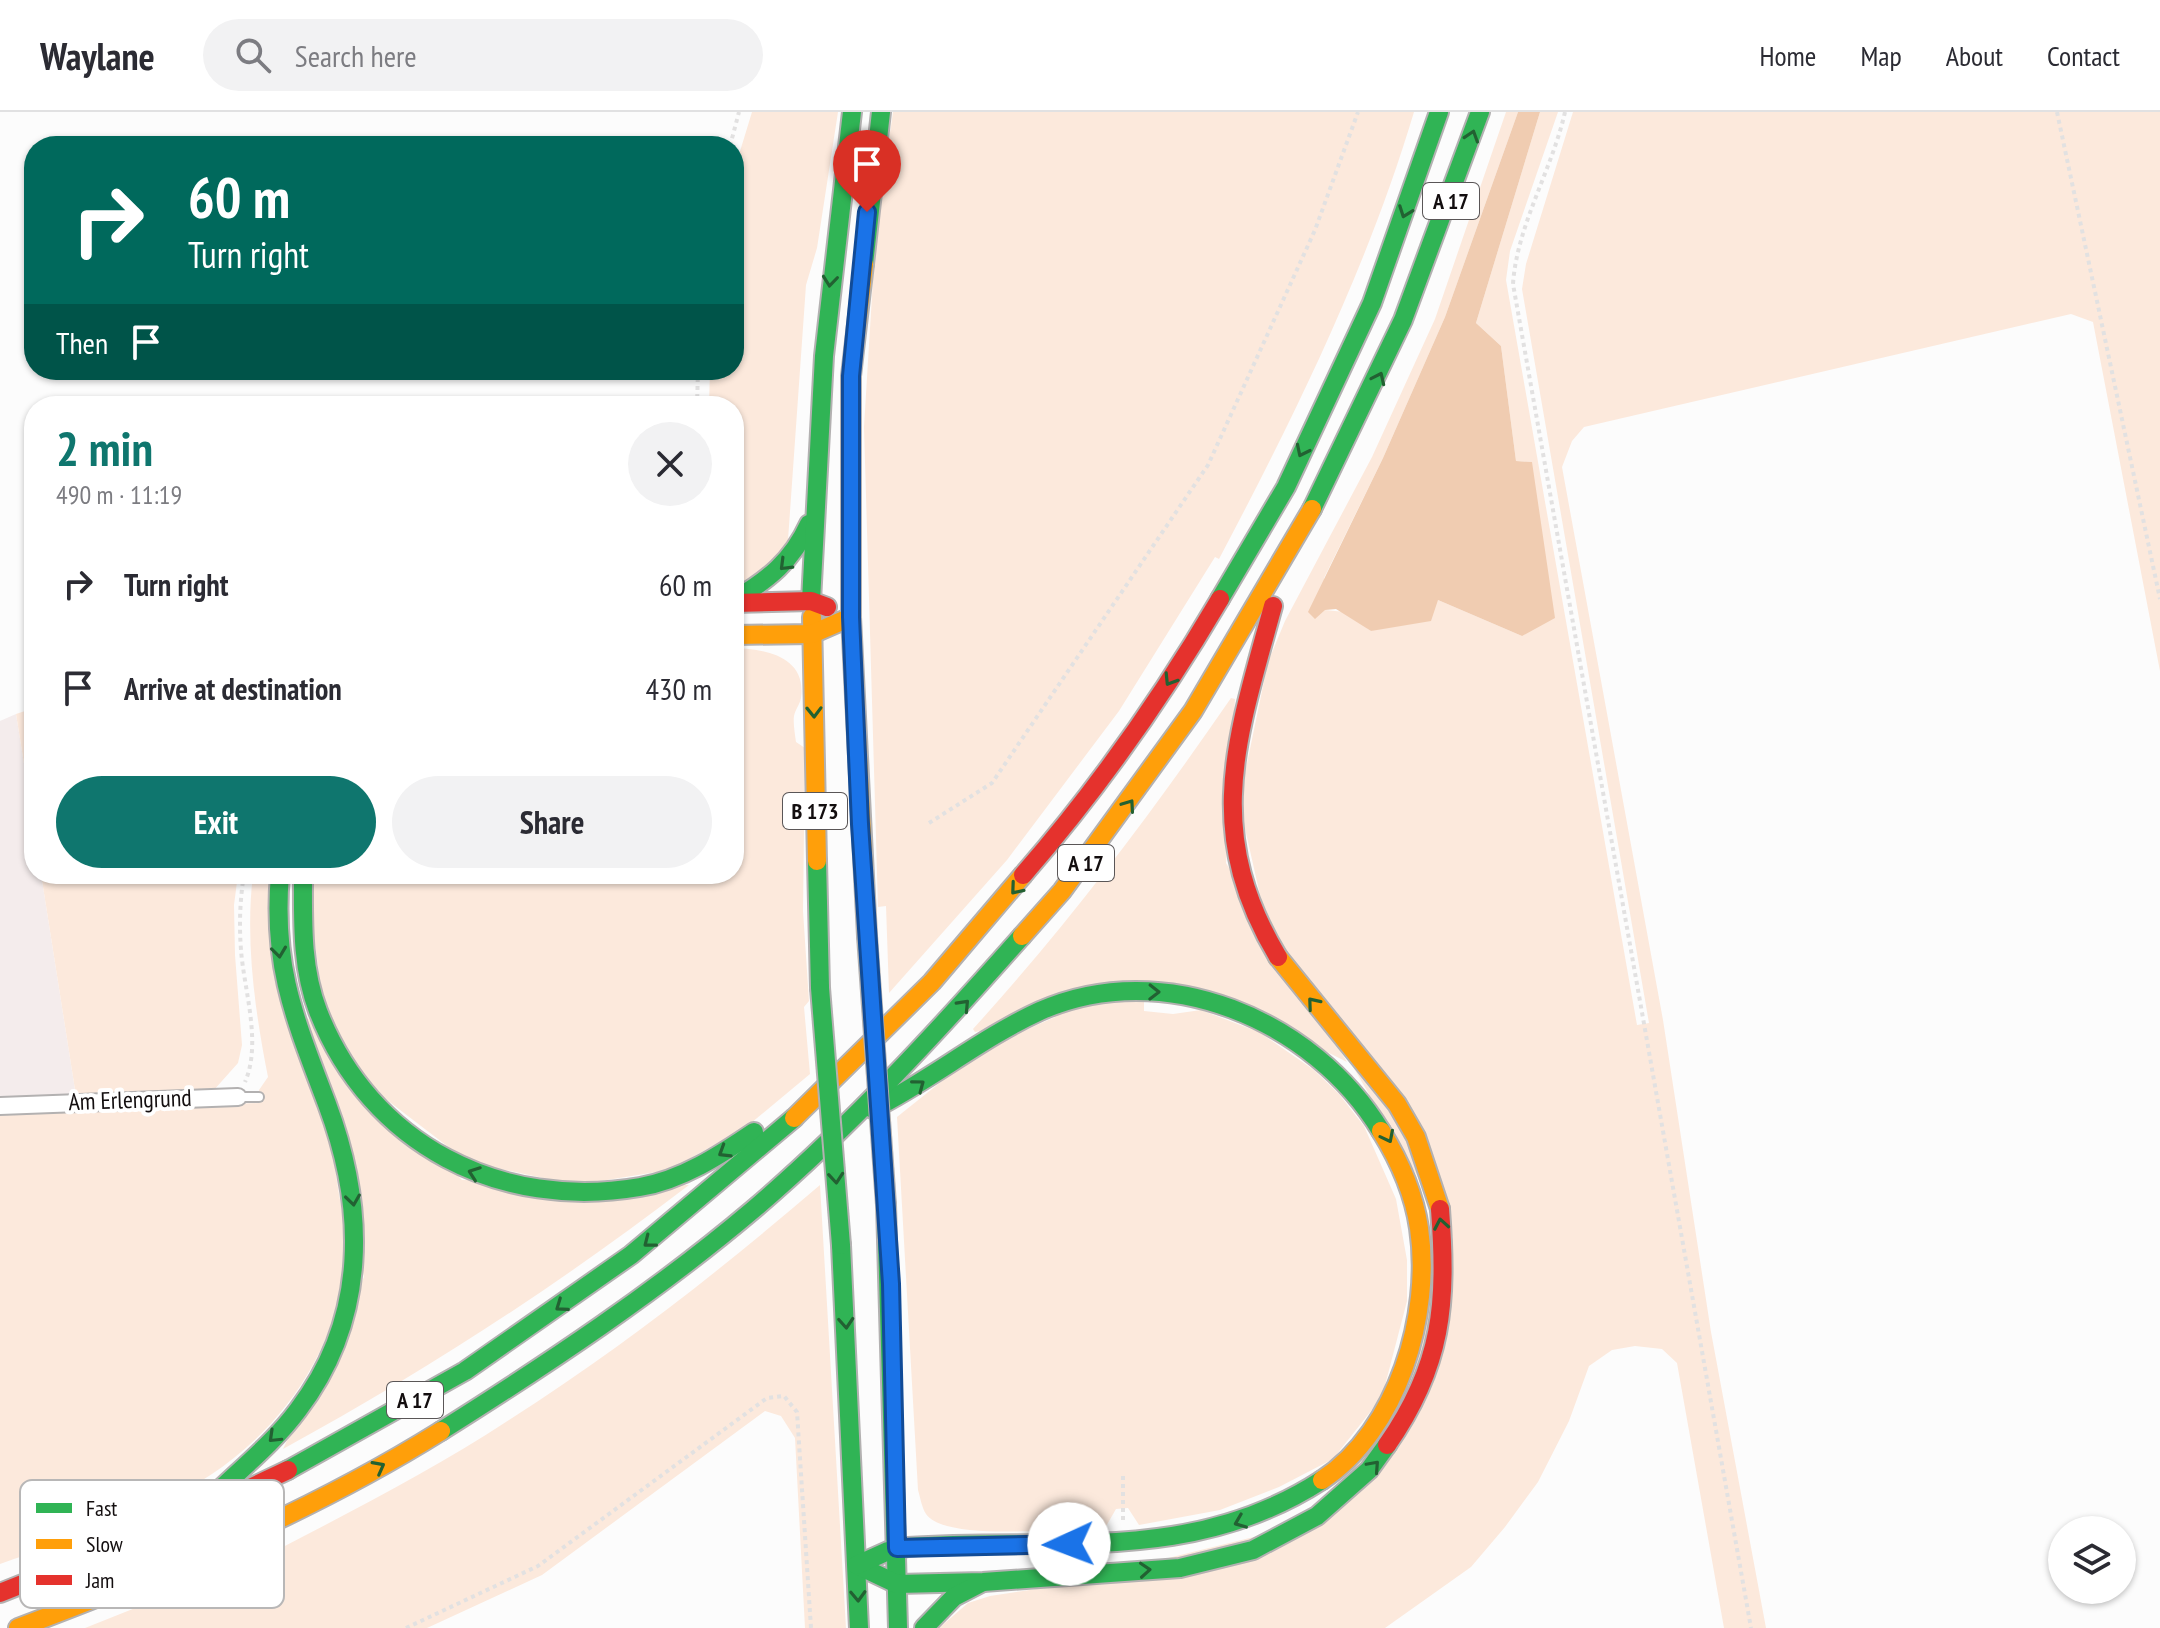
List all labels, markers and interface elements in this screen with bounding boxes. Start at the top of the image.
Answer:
search box [203,19,763,91]
text: Waylane [40,31,155,80]
icon: search [231,33,275,77]
text: Search here [295,36,417,75]
text: Home [1760,37,1816,74]
text: Map [1860,37,1902,74]
text: About [1946,37,2003,74]
text: Contact [2047,37,2120,74]
one-way arrow [1463,129,1479,143]
pin [833,130,901,212]
icon: arrive [845,142,889,186]
text: 60 m [188,161,290,233]
icon: right [56,168,160,272]
road number: A 17 [1423,183,1479,219]
one-way arrow [1398,204,1414,218]
text: Turn right [188,231,309,278]
one-way arrow [821,275,838,288]
icon: arrive [124,320,168,364]
text: Then [56,323,108,362]
one-way arrow [1369,372,1385,386]
text: 2 min [56,417,153,479]
button: close [628,422,712,506]
one-way arrow [1296,442,1312,457]
text: 490 m · 11:19 [56,478,182,511]
one-way arrow [780,556,794,570]
icon: right [56,562,100,606]
text: Turn right [124,565,228,604]
text: 60 m [659,565,712,604]
icon: arrive [56,666,100,710]
text: Arrive at destination [124,669,342,708]
text: 430 m [646,669,712,708]
one-way arrow [1164,671,1179,686]
one-way arrow [805,706,822,719]
button: Exit [56,776,376,868]
button: Share [392,776,712,868]
road number: B 173 [783,793,847,829]
one-way arrow [1119,799,1134,814]
road number: A 17 [1058,845,1114,881]
one-way arrow [1011,880,1026,895]
one-way arrow [271,946,288,959]
one-way arrow [1148,983,1161,1001]
one-way arrow [1308,998,1323,1012]
one-way arrow [954,1000,968,1015]
one-way arrow [910,1080,924,1095]
street label: Am Erlengrund [68,1082,192,1117]
one-way arrow [1378,1129,1393,1144]
one-way arrow [718,1142,733,1158]
one-way arrow [468,1166,482,1183]
one-way arrow [827,1172,844,1185]
one-way arrow [344,1193,361,1207]
one-way arrow [1434,1217,1451,1230]
one-way arrow [643,1232,658,1246]
one-way arrow [555,1297,570,1312]
one-way arrow [837,1317,854,1330]
road number: A 17 [387,1382,443,1418]
one-way arrow [269,1428,283,1442]
one-way arrow [1364,1461,1379,1475]
one-way arrow [371,1462,386,1477]
legend [20,1480,284,1608]
text: Fast [86,1494,117,1522]
position arrow [1027,1502,1111,1586]
one-way arrow [1234,1512,1248,1529]
map controls [2048,1516,2136,1604]
button: layers [2048,1516,2136,1604]
text: Slow [86,1530,123,1558]
one-way arrow [1139,1562,1152,1579]
text: Jam [85,1566,114,1594]
one-way arrow [849,1591,867,1603]

